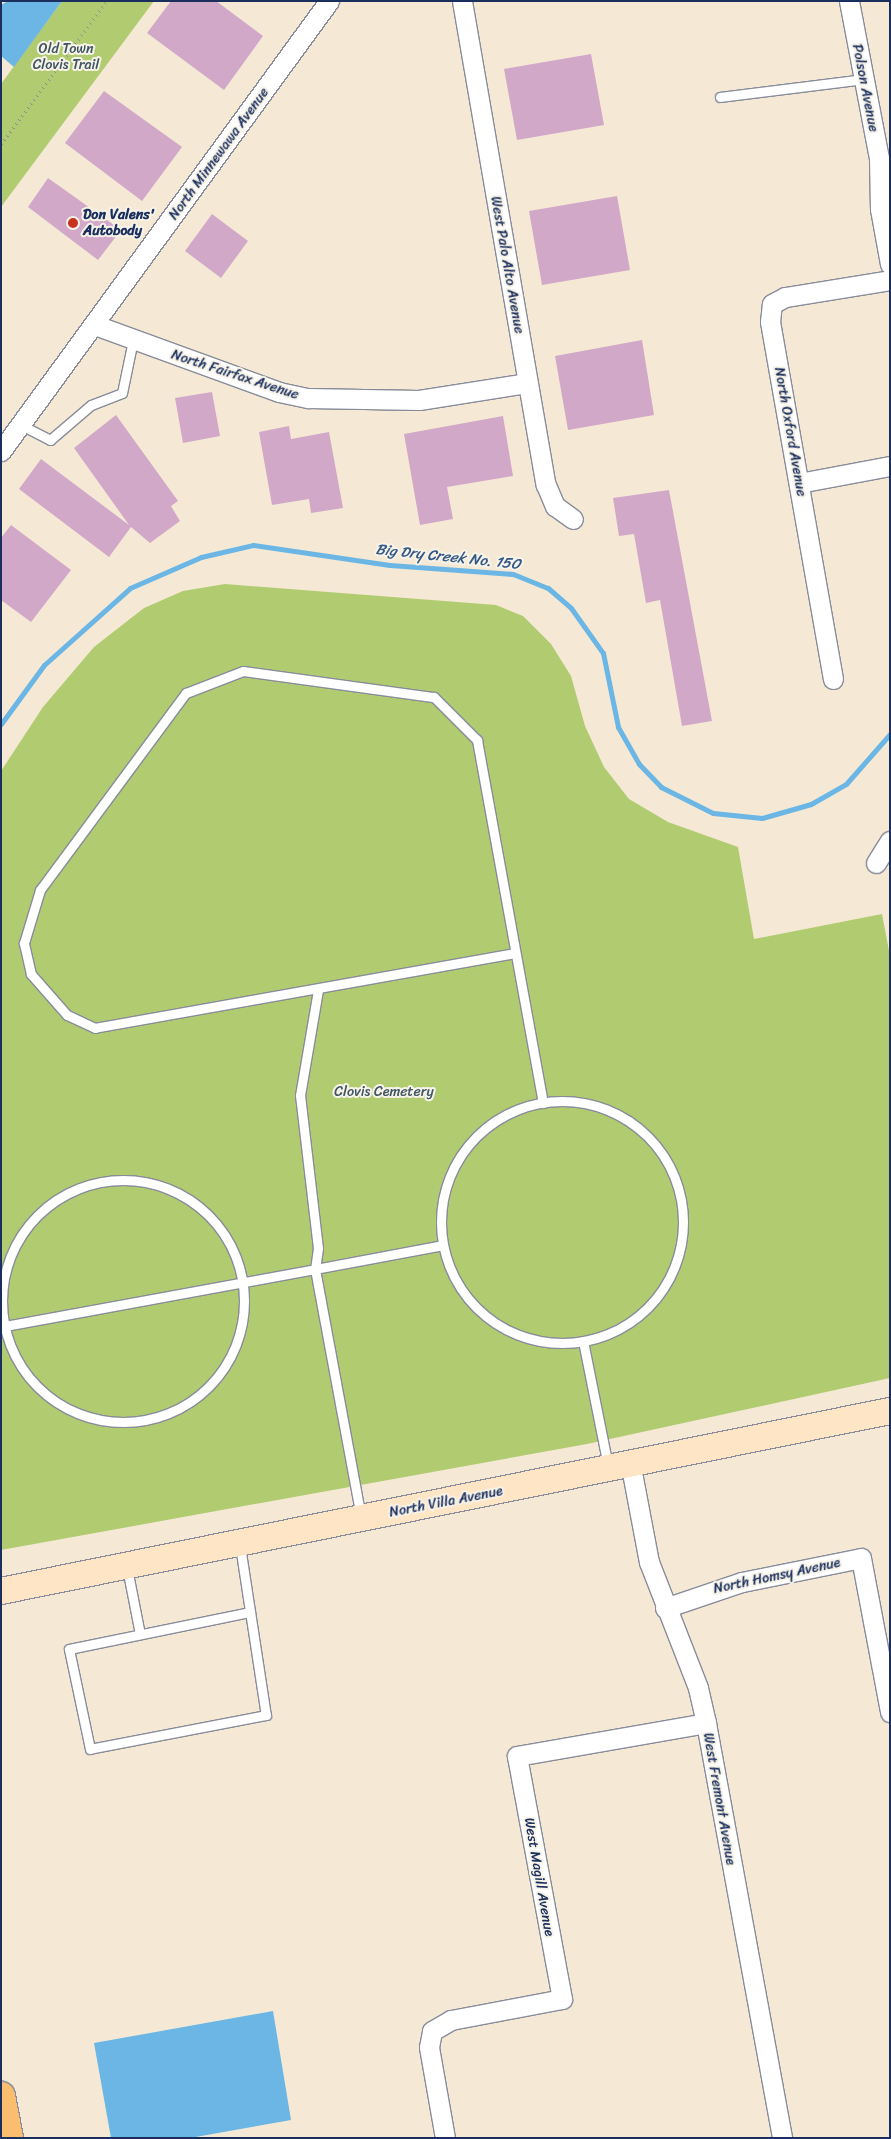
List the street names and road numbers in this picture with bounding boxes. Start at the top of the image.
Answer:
street label: Polson Avenue [848,43,882,133]
street label: North Minnewawa Avenue [165,85,273,223]
street label: West Palo Alto Avenue [487,195,527,335]
street label: North Fairfax Avenue [169,347,301,403]
street label: North Oxford Avenue [770,366,810,498]
street label: North Villa Avenue [388,1483,504,1521]
street label: North Homsy Avenue [712,1554,842,1598]
street label: West Fremont Avenue [699,1731,739,1867]
street label: West Magill Avenue [520,1817,558,1937]

